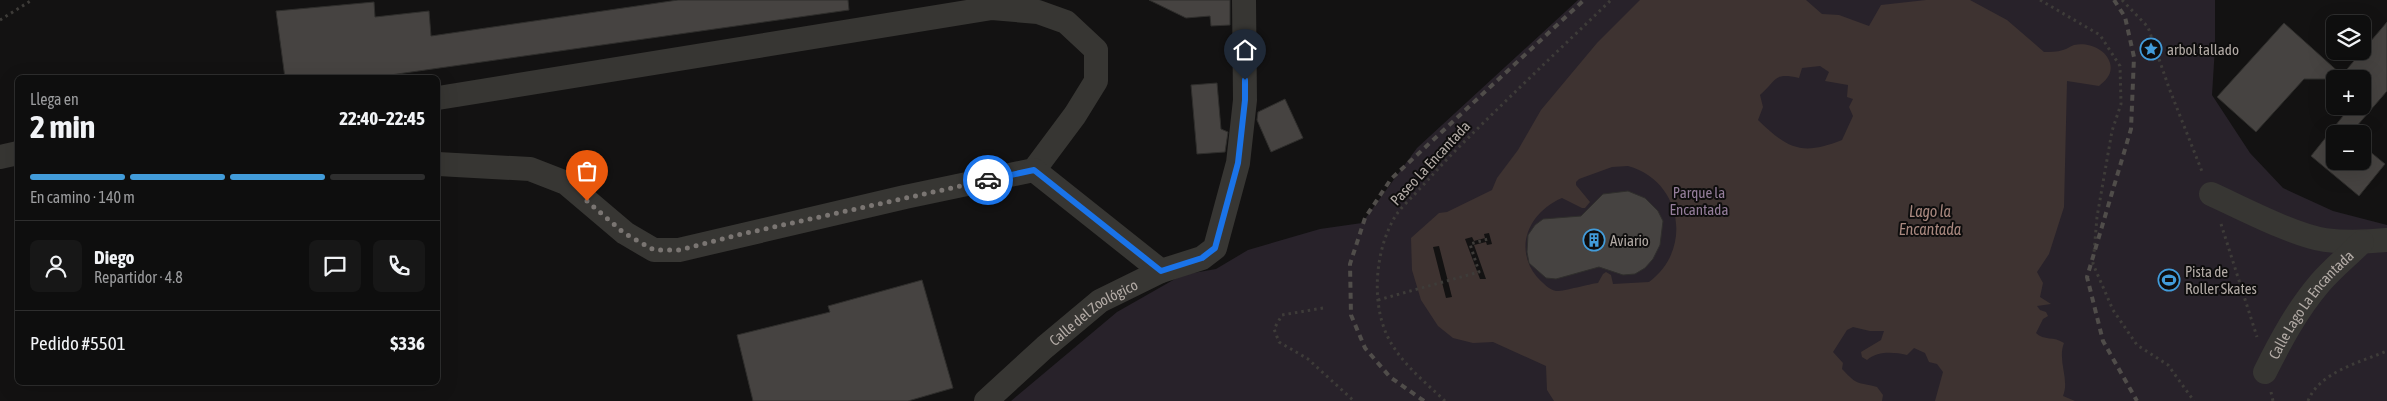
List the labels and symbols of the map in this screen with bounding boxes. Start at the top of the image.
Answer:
pin [1224,29,1266,80]
place icon: arbol tallado [2139,37,2163,61]
place label: arbol tallado [2167,41,2239,58]
street label: Paseo La Encantada [1387,117,1473,209]
pin [566,150,608,201]
courier [963,155,1013,205]
park label: Parque la Encantada [1670,184,1728,218]
water label: Lago la Encantada [1899,202,1962,238]
building icon: Aviario [1582,228,1606,252]
place label: Aviario [1610,232,1649,249]
street label: Calle Lago La Encantada [2265,246,2357,362]
place label: Pista de Roller Skates [2185,263,2257,297]
sports icon: Pista de Roller Skates [2157,268,2181,292]
street label: Calle del Zoológico [1045,275,1140,349]

